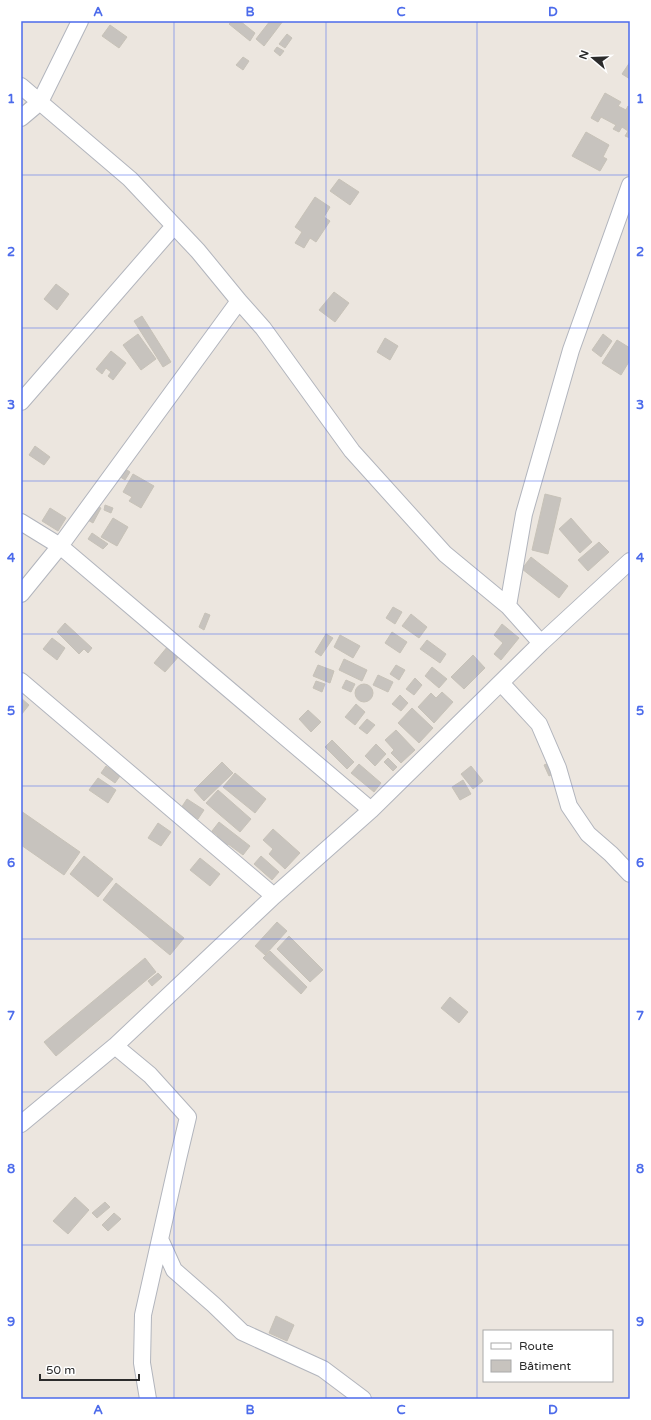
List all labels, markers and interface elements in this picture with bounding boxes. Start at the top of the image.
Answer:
text: A [93,4,103,20]
text: B [245,4,255,20]
text: C [396,4,406,20]
text: D [548,4,558,20]
north arrow [573,38,613,78]
text: N [576,49,592,61]
text: 1 [7,91,15,107]
text: 1 [636,91,644,107]
text: 2 [7,244,15,260]
text: 2 [636,244,644,260]
text: 3 [7,397,15,413]
text: 3 [636,397,644,413]
text: 4 [7,550,16,566]
text: 4 [636,550,645,566]
text: 5 [7,703,15,719]
text: 5 [636,703,644,719]
text: 6 [7,855,15,871]
text: 6 [636,855,644,871]
text: 7 [7,1008,15,1024]
text: 7 [636,1008,644,1024]
text: 8 [7,1161,15,1177]
text: 8 [636,1161,644,1177]
text: 9 [7,1314,15,1330]
text: 9 [636,1314,644,1330]
legend [483,1330,613,1382]
text: Route [519,1339,554,1353]
scale bar [40,1356,139,1382]
text: Bâtiment [519,1359,571,1373]
text: 50 m [46,1363,75,1377]
text: A [93,1402,103,1418]
text: B [245,1402,255,1418]
text: C [396,1402,406,1418]
text: D [548,1402,558,1418]

